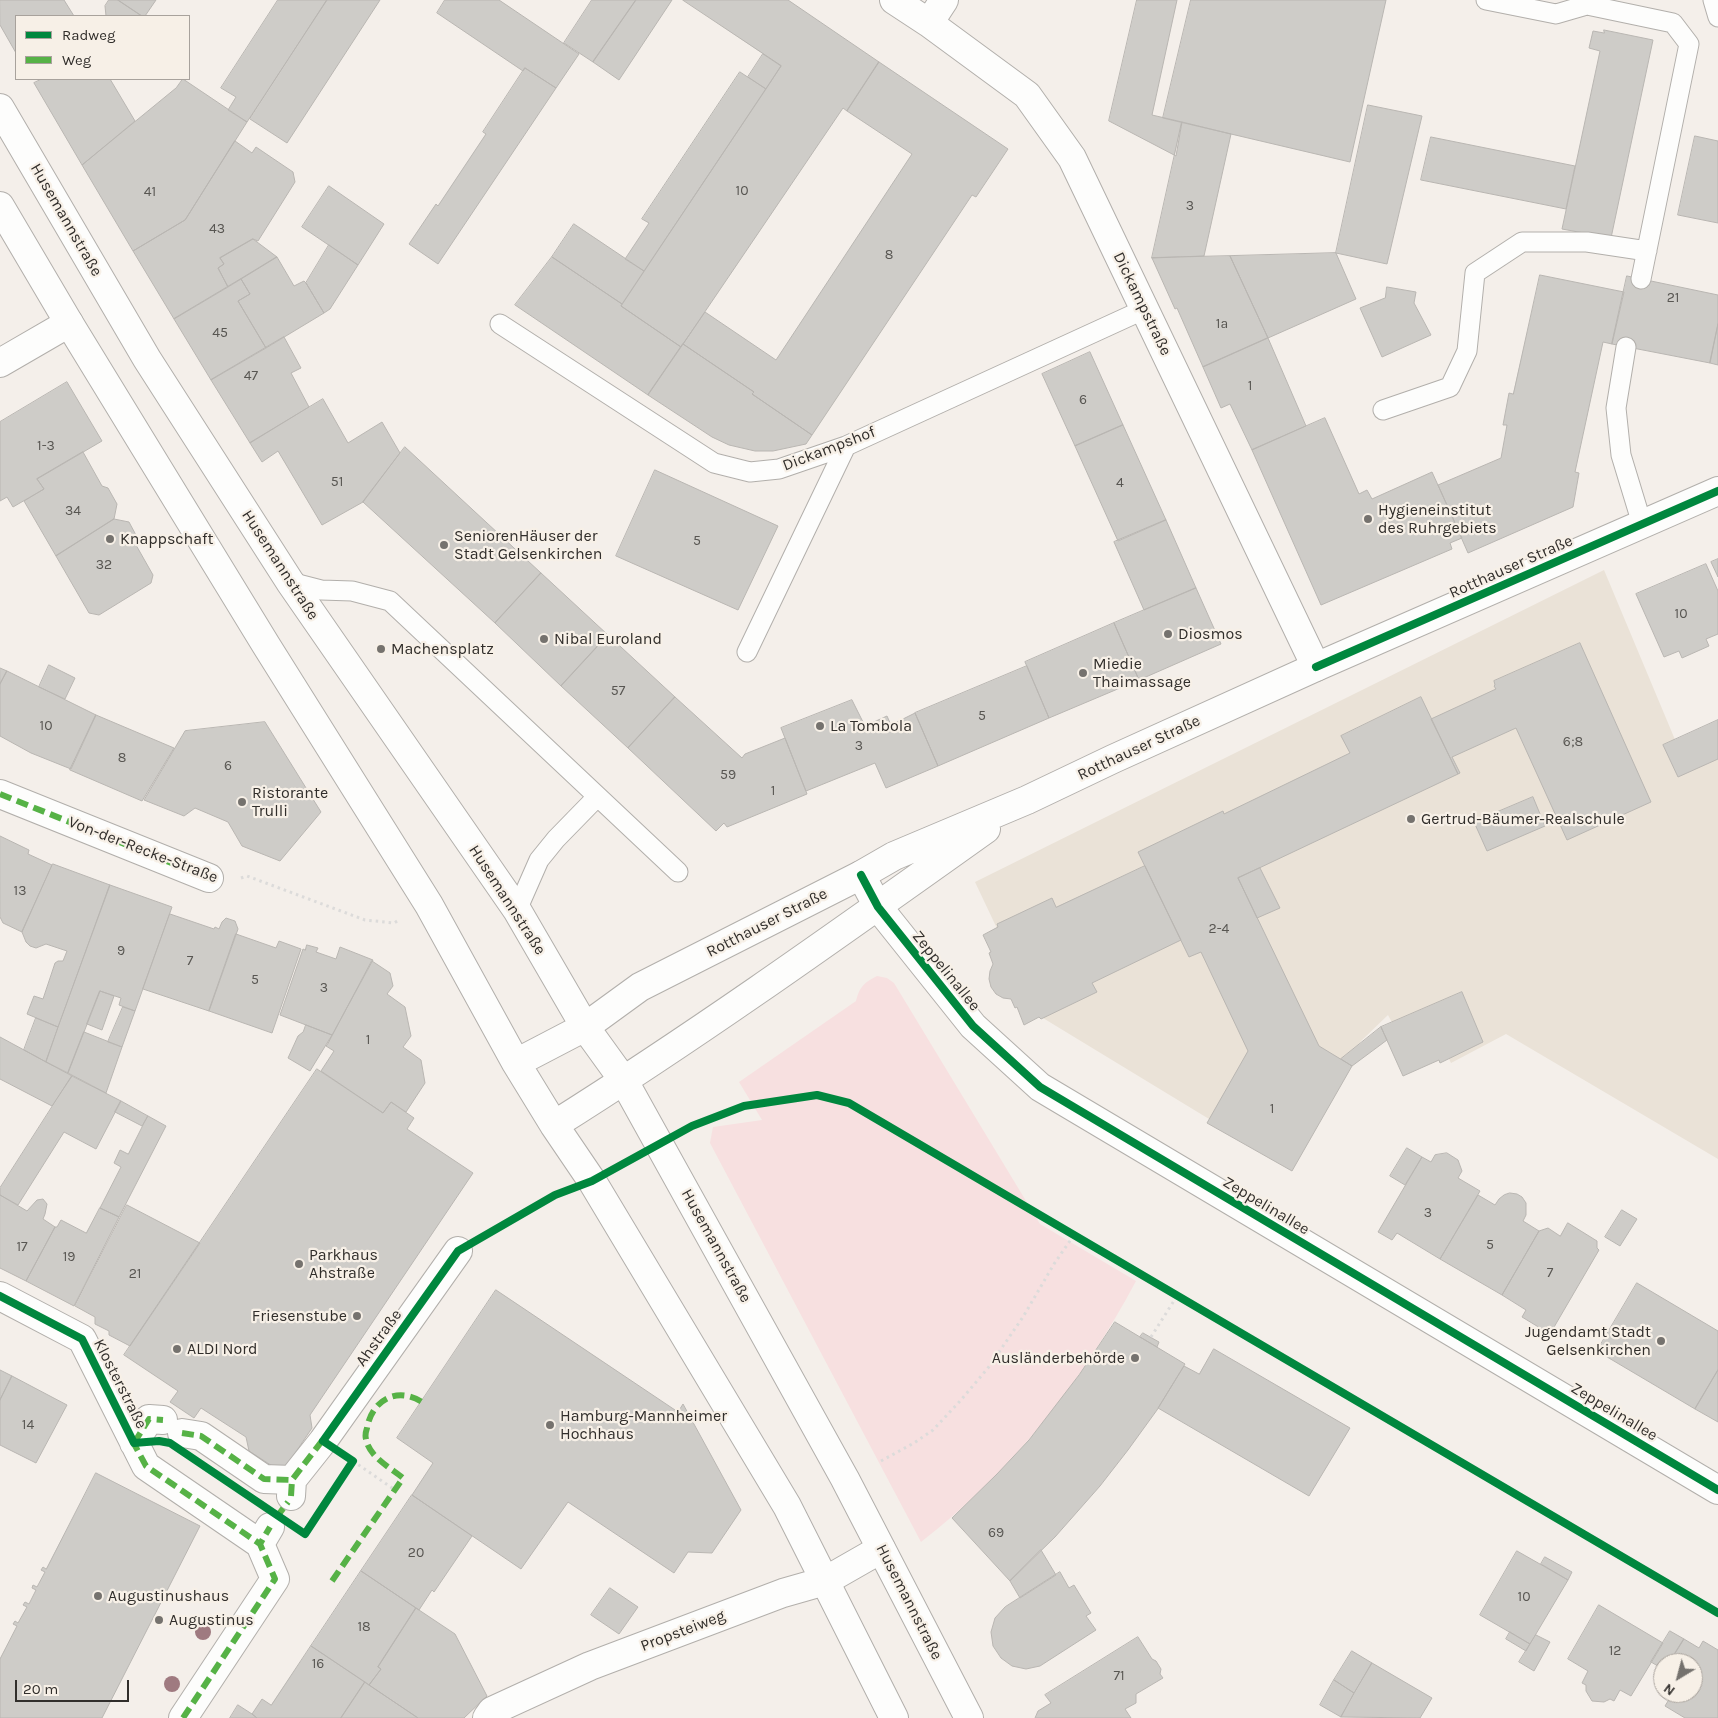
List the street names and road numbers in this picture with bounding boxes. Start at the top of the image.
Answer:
street label: Husemannstraße [26,160,106,280]
street label: Dickampstraße [1109,249,1175,359]
street label: Dickampshof [780,422,878,476]
street label: Husemannstraße [237,506,323,624]
street label: Rotthauser Straße [1446,531,1576,603]
street label: Rotthauser Straße [1075,711,1203,785]
street label: Von-der-Recke-Straße [65,813,221,887]
street label: Husemannstraße [464,841,550,959]
street label: Rotthauser Straße [703,884,831,962]
street label: Zeppelinallee [908,927,984,1015]
street label: Zeppelinallee [1219,1173,1313,1239]
street label: Husemannstraße [677,1186,755,1306]
street label: Ahstraße [352,1306,406,1370]
street label: Klosterstraße [89,1336,151,1432]
street label: Zeppelinallee [1567,1379,1661,1445]
street label: Husemannstraße [872,1541,946,1663]
street label: Propsteiweg [638,1606,728,1656]

